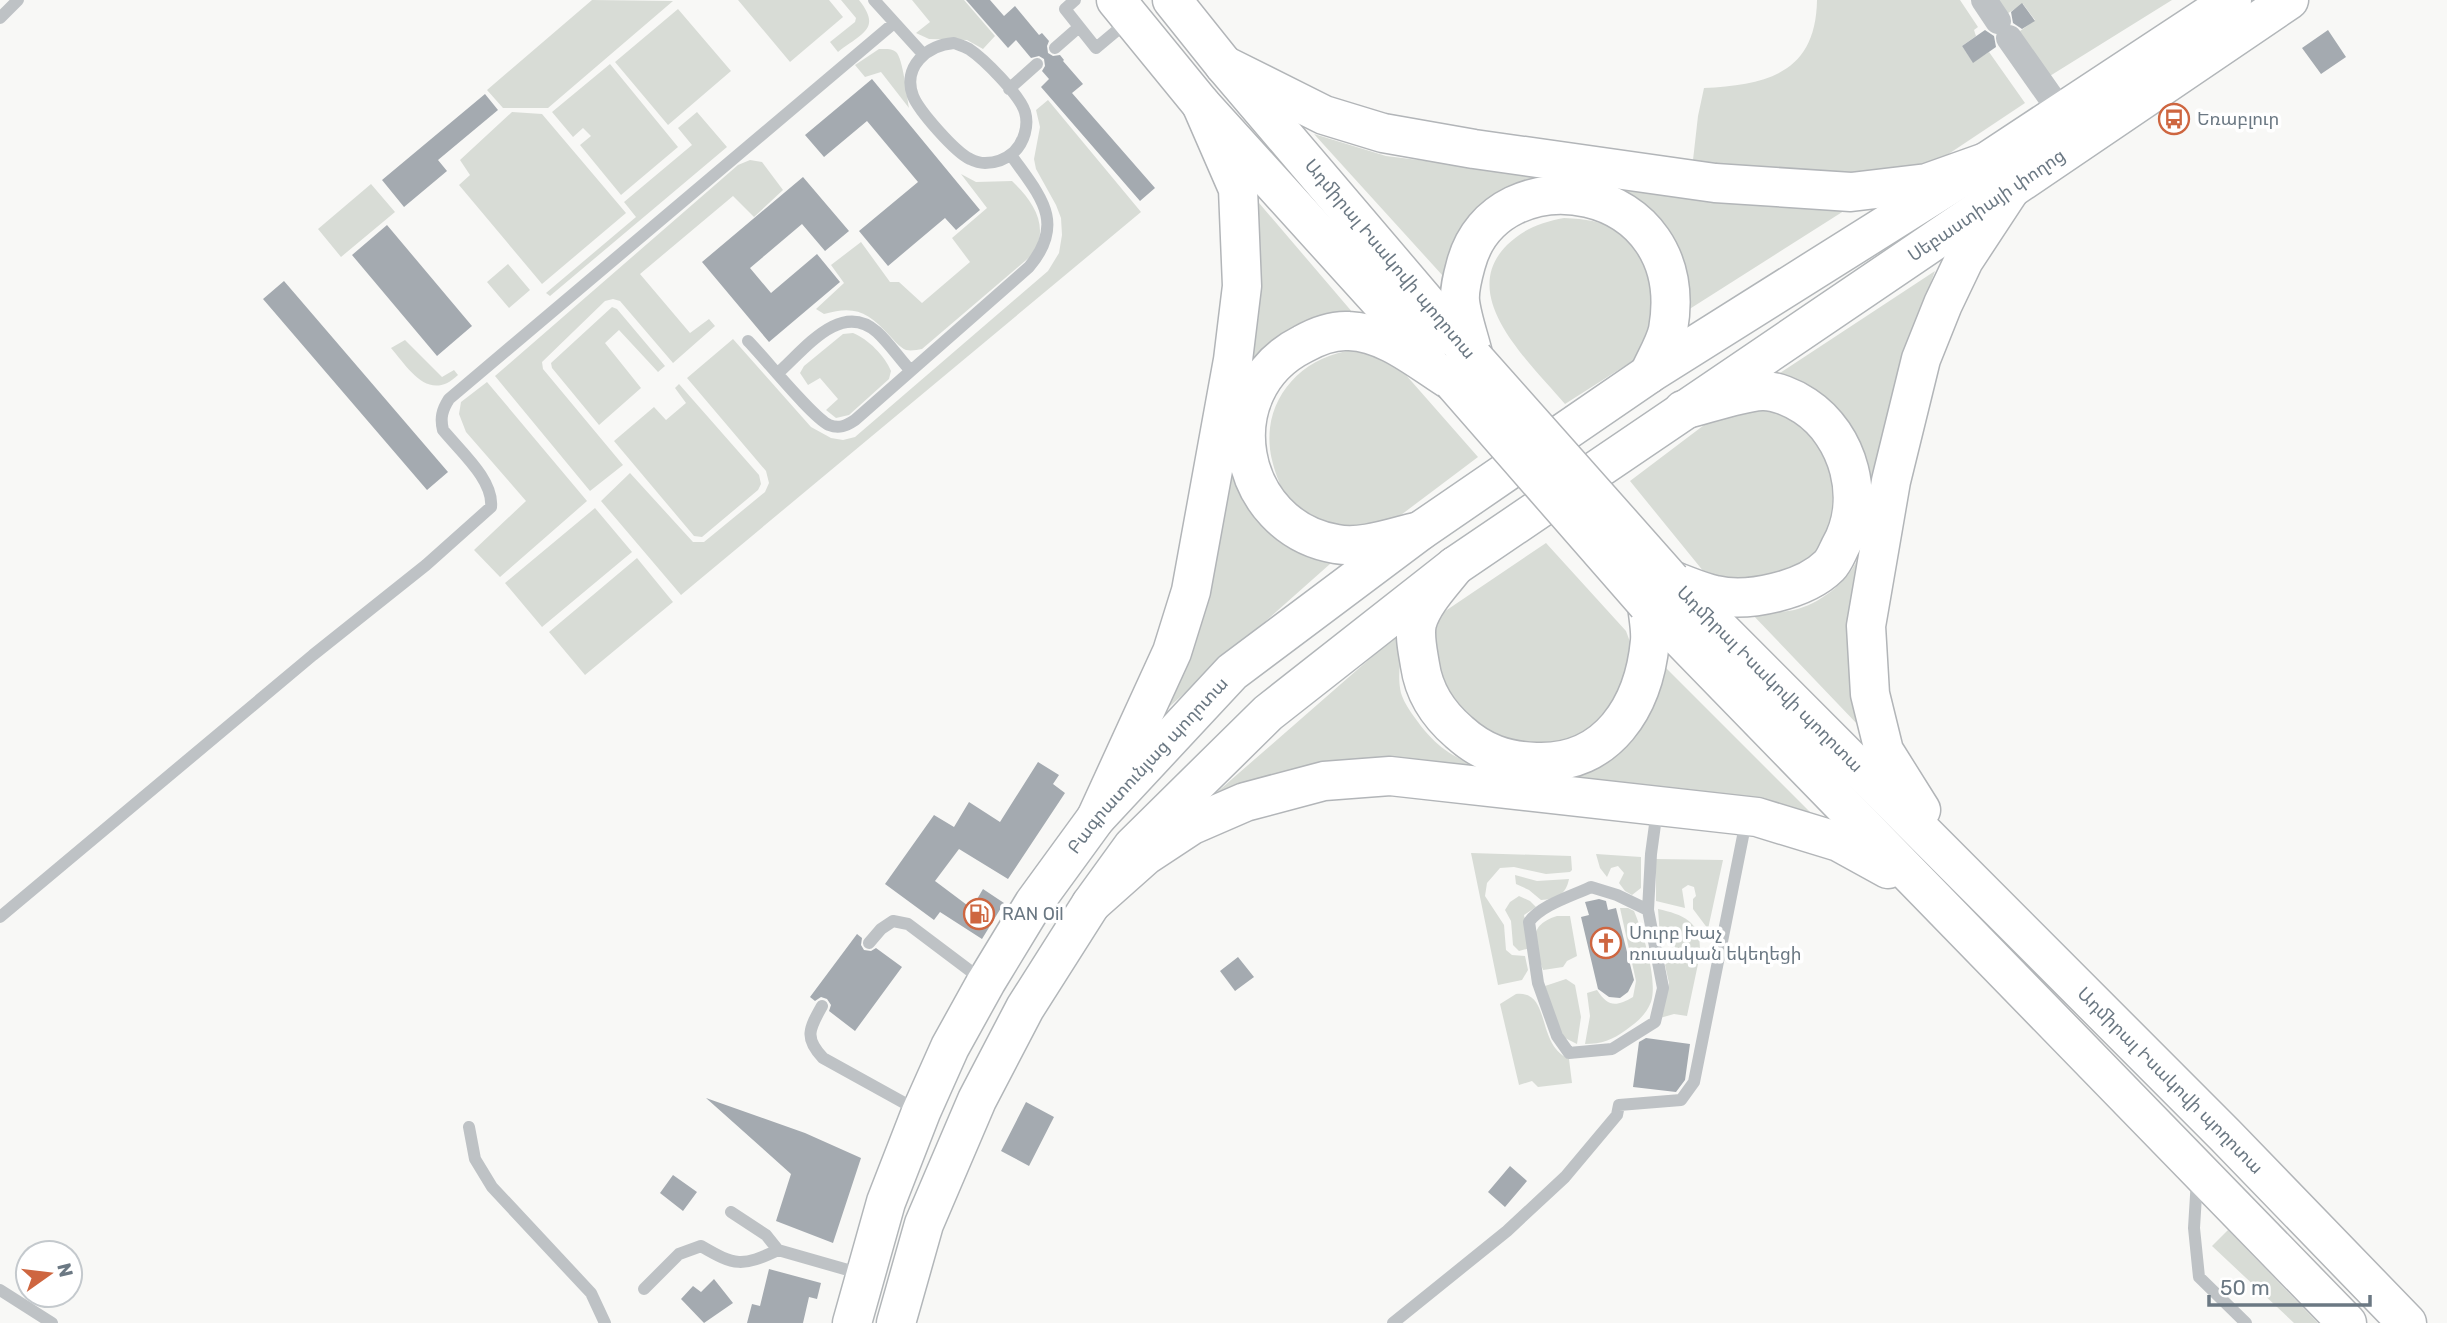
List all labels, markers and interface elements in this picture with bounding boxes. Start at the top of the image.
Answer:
bus stop icon: Եռաբլուր [2157,102,2191,136]
place label: Եռաբլուր [2197,108,2279,130]
street label: Սեբաստիայի փողոց [1904,144,2069,266]
street label: Ադմիրալ Իսակովի պողոտա [1300,155,1480,363]
street label: Ադմիրալ Իսակովի պողոտա [1672,581,1868,777]
street label: Բագրատունյաց պողոտա [1063,672,1233,858]
fuel station icon: RAN Oil [962,897,996,931]
place label: RAN Oil [1002,903,1064,925]
place label: Սուրբ Խաչ ռուսական եկեղեցի [1629,922,1802,965]
church icon: Սուրբ Խաչ ռուսական եկեղեցի [1589,926,1623,960]
street label: Ադմիրալ Իսակովի պողոտա [2073,983,2268,1179]
north arrow [14,1239,84,1309]
text: N [52,1261,78,1279]
scale bar [2209,1264,2370,1308]
text: 50 m [2220,1275,2270,1300]

